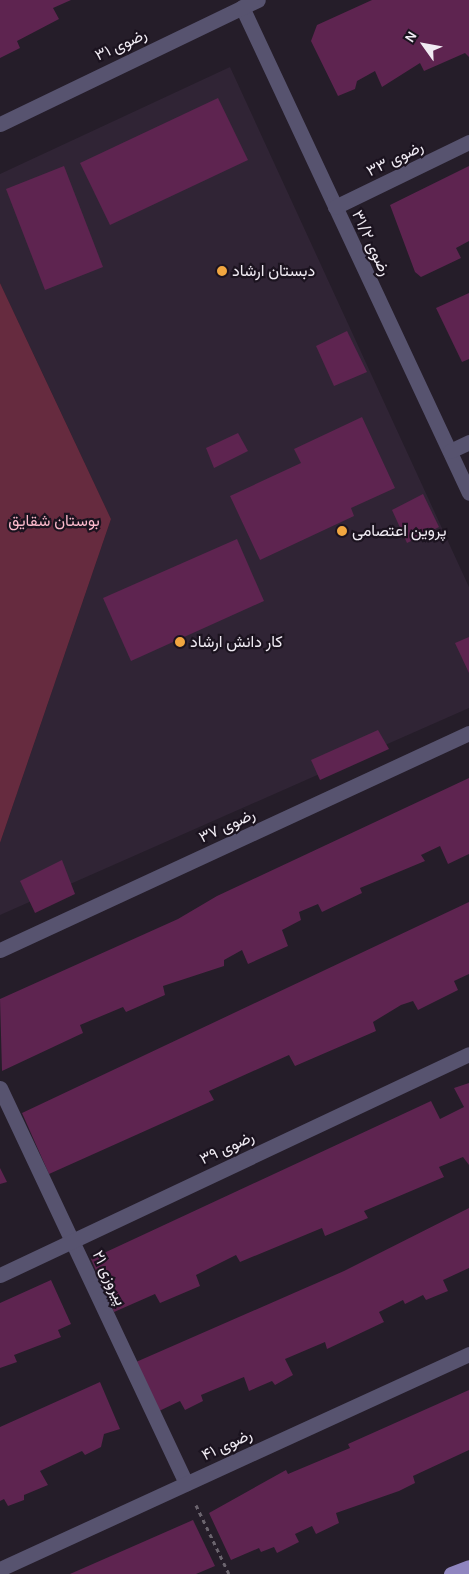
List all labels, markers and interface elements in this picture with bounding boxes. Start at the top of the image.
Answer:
north arrow [399,20,449,70]
street label: رضوی ۳۱ [92,25,150,65]
text: N [401,28,421,46]
street label: رضوی ۳۳ [363,137,427,181]
street label: رضوی ۳۱/۲ [347,207,395,279]
place label: دبستان ارشاد [232,261,315,281]
marker: دبستان ارشاد [216,265,228,277]
park label: بوستان شقایق [8,511,100,531]
place label: پروین اعتصامی [352,521,446,541]
marker: پروین اعتصامی [336,525,348,537]
place label: کار دانش ارشاد [190,632,282,652]
marker: کار دانش ارشاد [174,636,186,648]
street label: رضوی ۳۷ [196,805,258,847]
street label: رضوی ۳۹ [197,1127,257,1169]
street label: پیروزی ۲۱ [88,1247,130,1309]
street label: رضوی ۴۱ [199,1425,255,1465]

